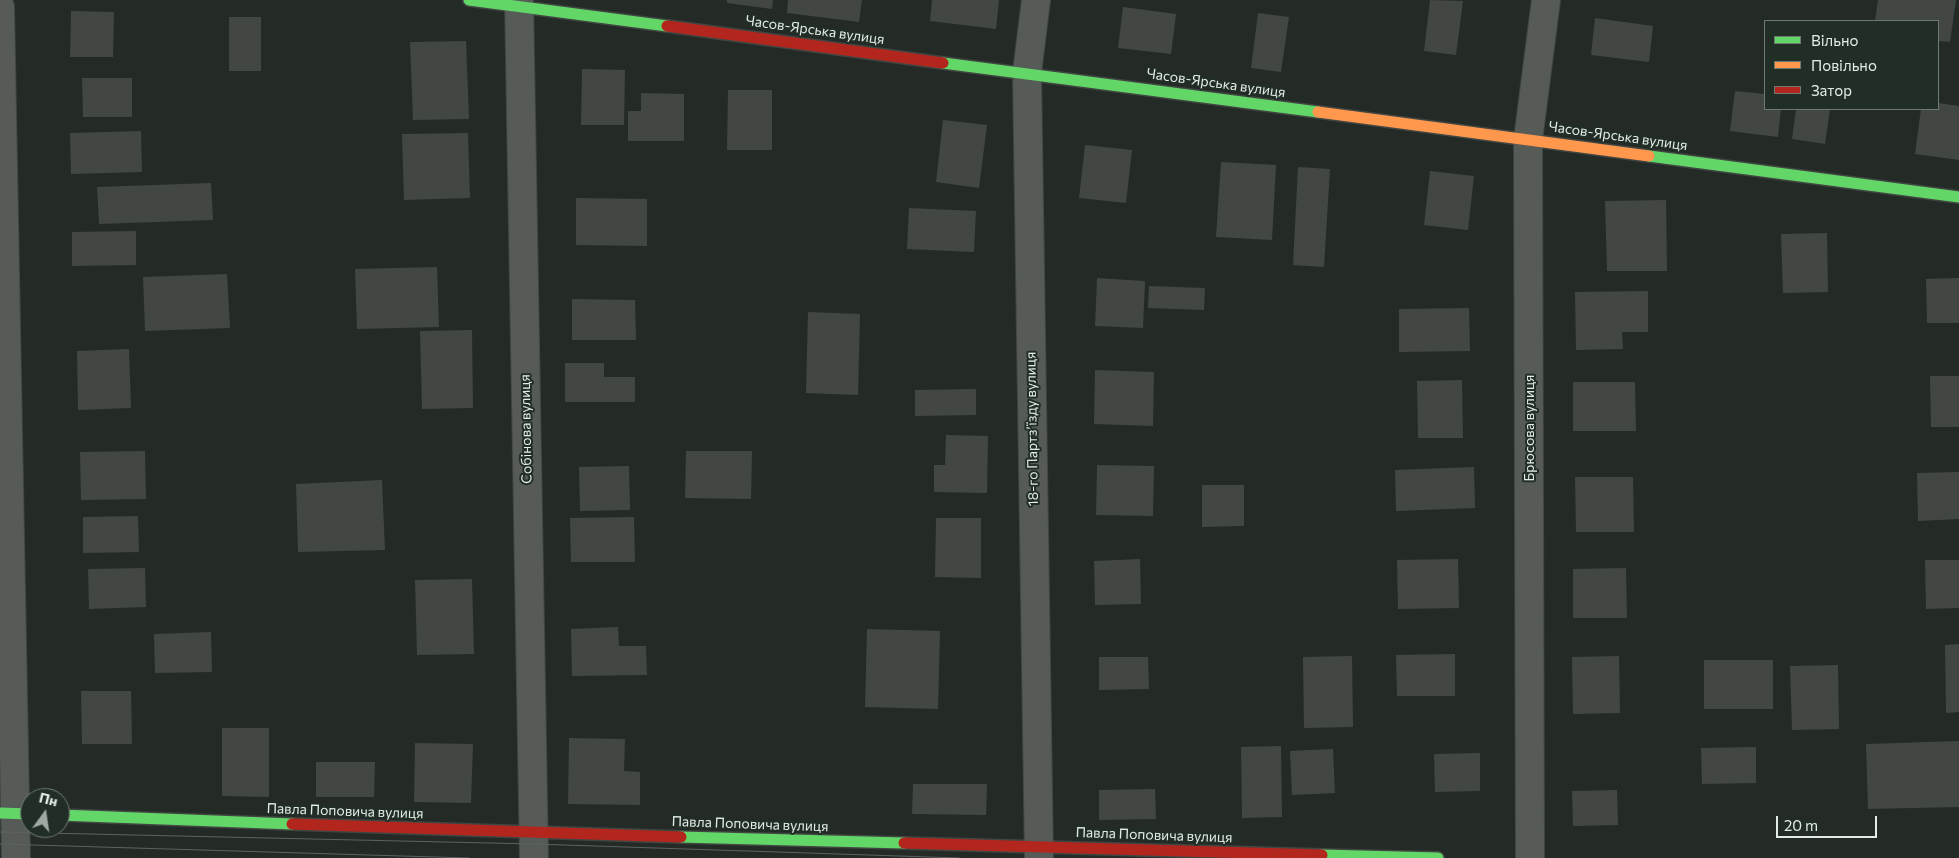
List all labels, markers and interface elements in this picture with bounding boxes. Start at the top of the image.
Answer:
street label: Часов-Ярська вулиця [744,12,886,48]
legend [1764,20,1939,110]
text: Вільно [1811,31,1858,49]
text: Повільно [1811,56,1877,74]
street label: Часов-Ярська вулиця [1145,65,1287,101]
text: Затор [1811,81,1852,99]
street label: Часов-Ярська вулиця [1547,118,1689,154]
street label: 18-го Партз’їзду вулиця [1022,352,1042,506]
street label: Собінова вулиця [517,374,535,484]
street label: Брюсова вулиця [1521,375,1537,481]
north arrow [20,788,70,838]
text: Пн [37,788,60,809]
street label: Павла Поповича вулиця [266,800,424,822]
scale bar [1779,806,1880,838]
street label: Павла Поповича вулиця [671,813,829,835]
text: 20 m [1784,816,1818,834]
street label: Павла Поповича вулиця [1075,824,1233,846]

